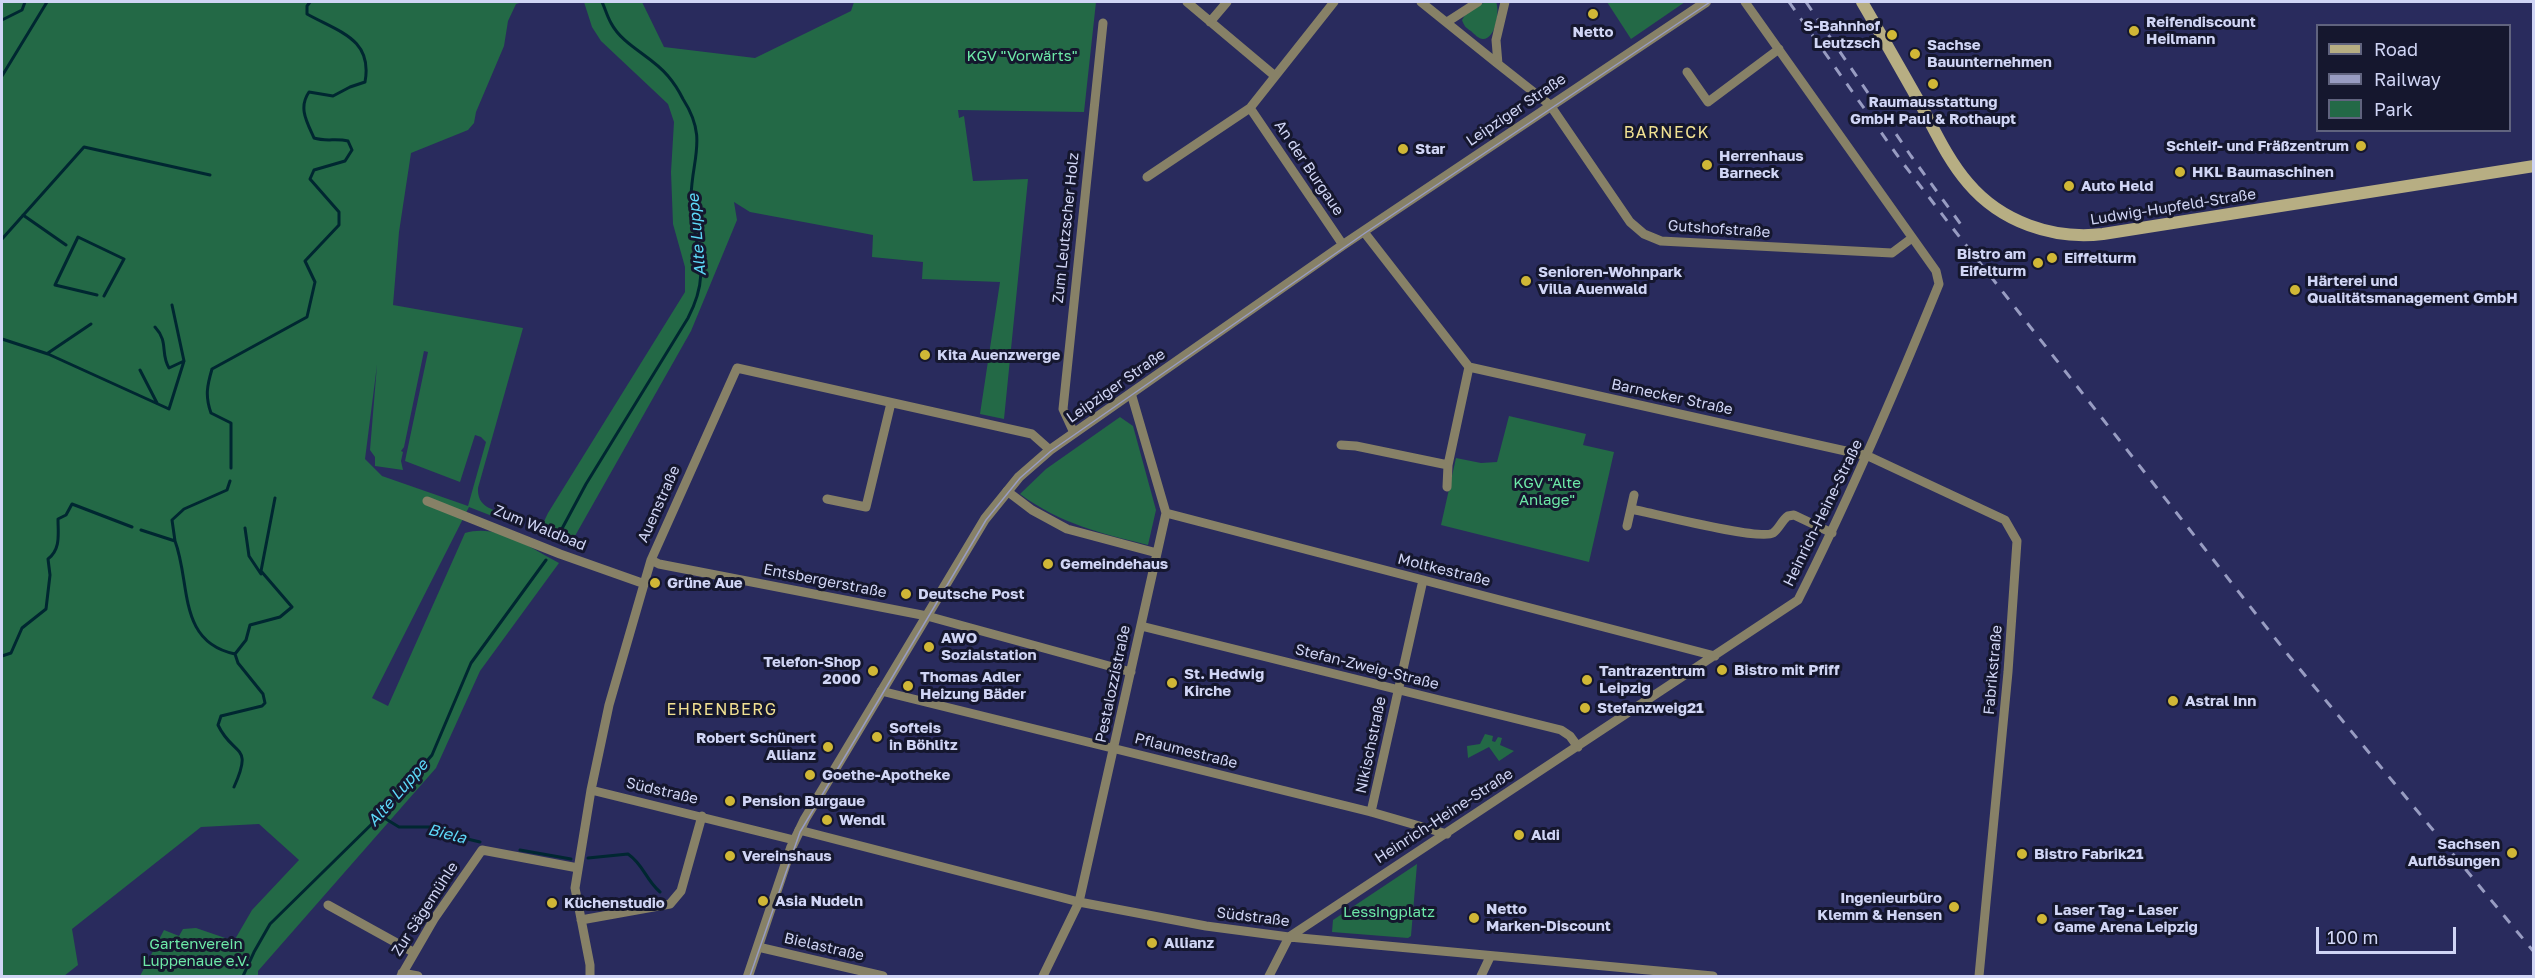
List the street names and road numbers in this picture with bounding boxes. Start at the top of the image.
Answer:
street label: Leipziger Straße [1463,70,1569,150]
street label: An der Burgaue [1271,117,1347,219]
street label: Zum Leutzscher Holz [1049,152,1083,304]
street label: Ludwig-Hupfeld-Straße [2089,185,2257,229]
street label: Gutshofstraße [1667,216,1771,242]
street label: Leipziger Straße [1063,345,1169,427]
street label: Barnecker Straße [1610,375,1734,419]
street label: Heinrich-Heine-Straße [1780,437,1866,589]
street label: Auenstraße [634,463,684,545]
street label: Zum Waldbad [491,501,589,555]
street label: Moltkestraße [1396,550,1492,590]
street label: Entsbergerstraße [762,560,888,602]
street label: Pestalozzistraße [1092,624,1134,744]
street label: Fabrikstraße [1980,624,2006,716]
street label: Stefan-Zweig-Straße [1293,640,1441,694]
street label: Nikischstraße [1352,695,1390,795]
street label: Pflaumestraße [1133,730,1239,772]
street label: Heinrich-Heine-Straße [1372,765,1516,867]
street label: Südstraße [624,774,700,808]
street label: Zur Sägemühle [388,859,462,959]
street label: Südstraße [1215,904,1291,930]
street label: Bielastraße [782,929,866,965]

